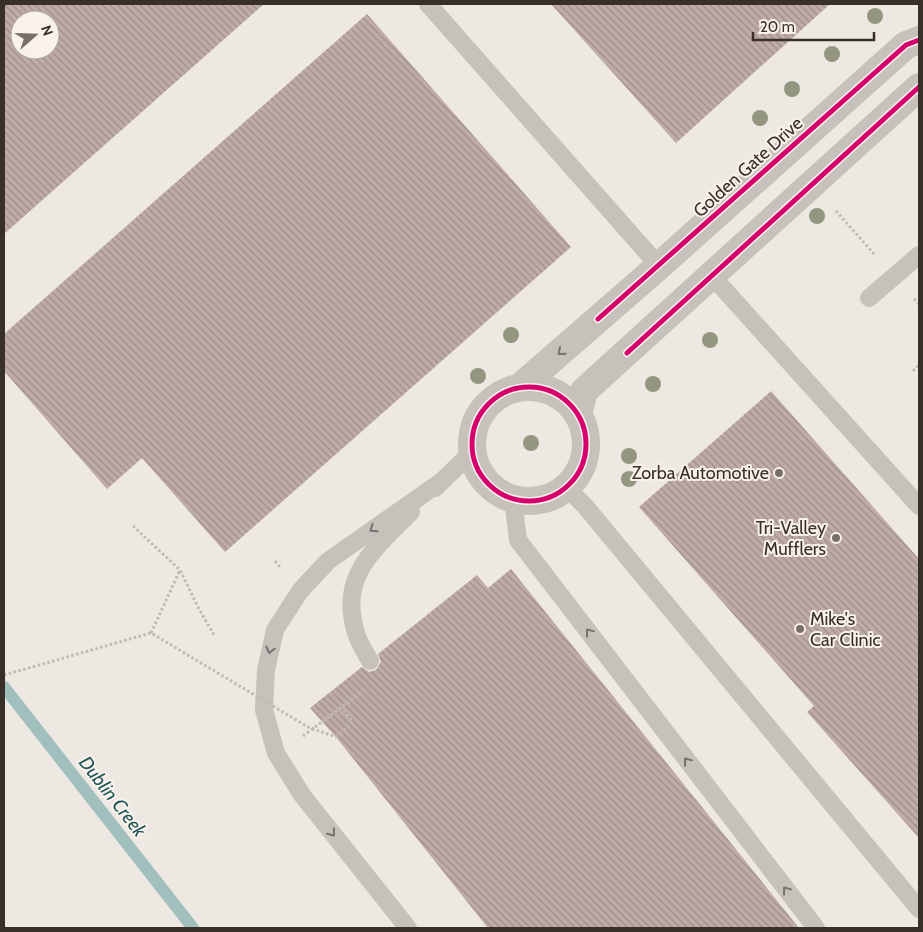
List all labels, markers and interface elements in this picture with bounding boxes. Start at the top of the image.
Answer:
north arrow [10,10,60,60]
scale bar [753,10,874,42]
text: 20 m [760,18,795,36]
text: N [37,23,57,38]
street label: Golden Gate Drive [689,112,807,222]
one-way arrow [558,346,567,354]
place label: Zorba Automotive [632,462,769,484]
marker: Zorba Automotive [773,467,785,479]
place label: Tri-Valley Mufflers [756,517,826,560]
one-way arrow [369,523,379,532]
marker: Tri-Valley Mufflers [830,532,842,544]
place label: Mike's Car Clinic [810,608,881,651]
marker: Mike's Car Clinic [794,623,806,635]
one-way arrow [586,629,594,638]
one-way arrow [265,645,276,654]
water label: Dublin Creek [74,751,152,842]
one-way arrow [685,758,693,767]
one-way arrow [326,827,335,837]
one-way arrow [784,887,792,896]

